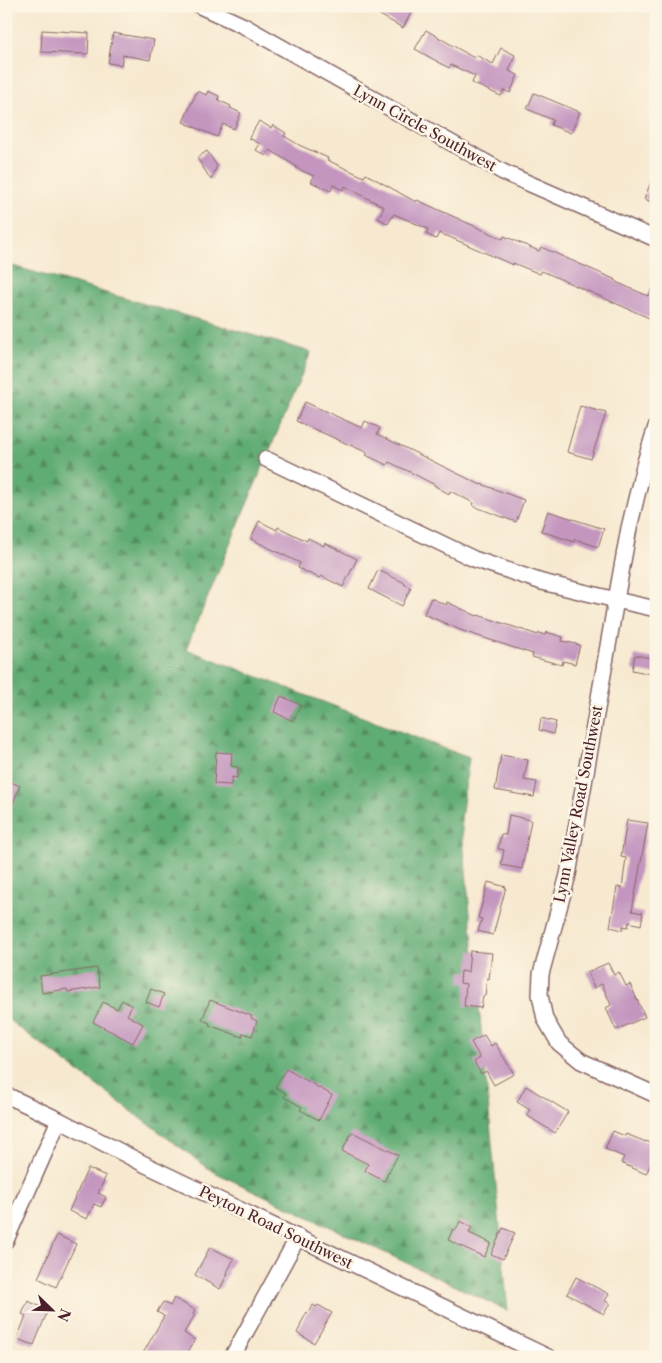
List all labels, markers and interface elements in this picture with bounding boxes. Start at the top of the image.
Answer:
street label: Lynn Circle Southwest [350,81,501,176]
street label: Lynn Valley Road Southwest [550,703,607,904]
street label: Peyton Road Southwest [196,1181,357,1273]
north arrow [28,1286,78,1336]
text: N [53,1306,75,1324]

